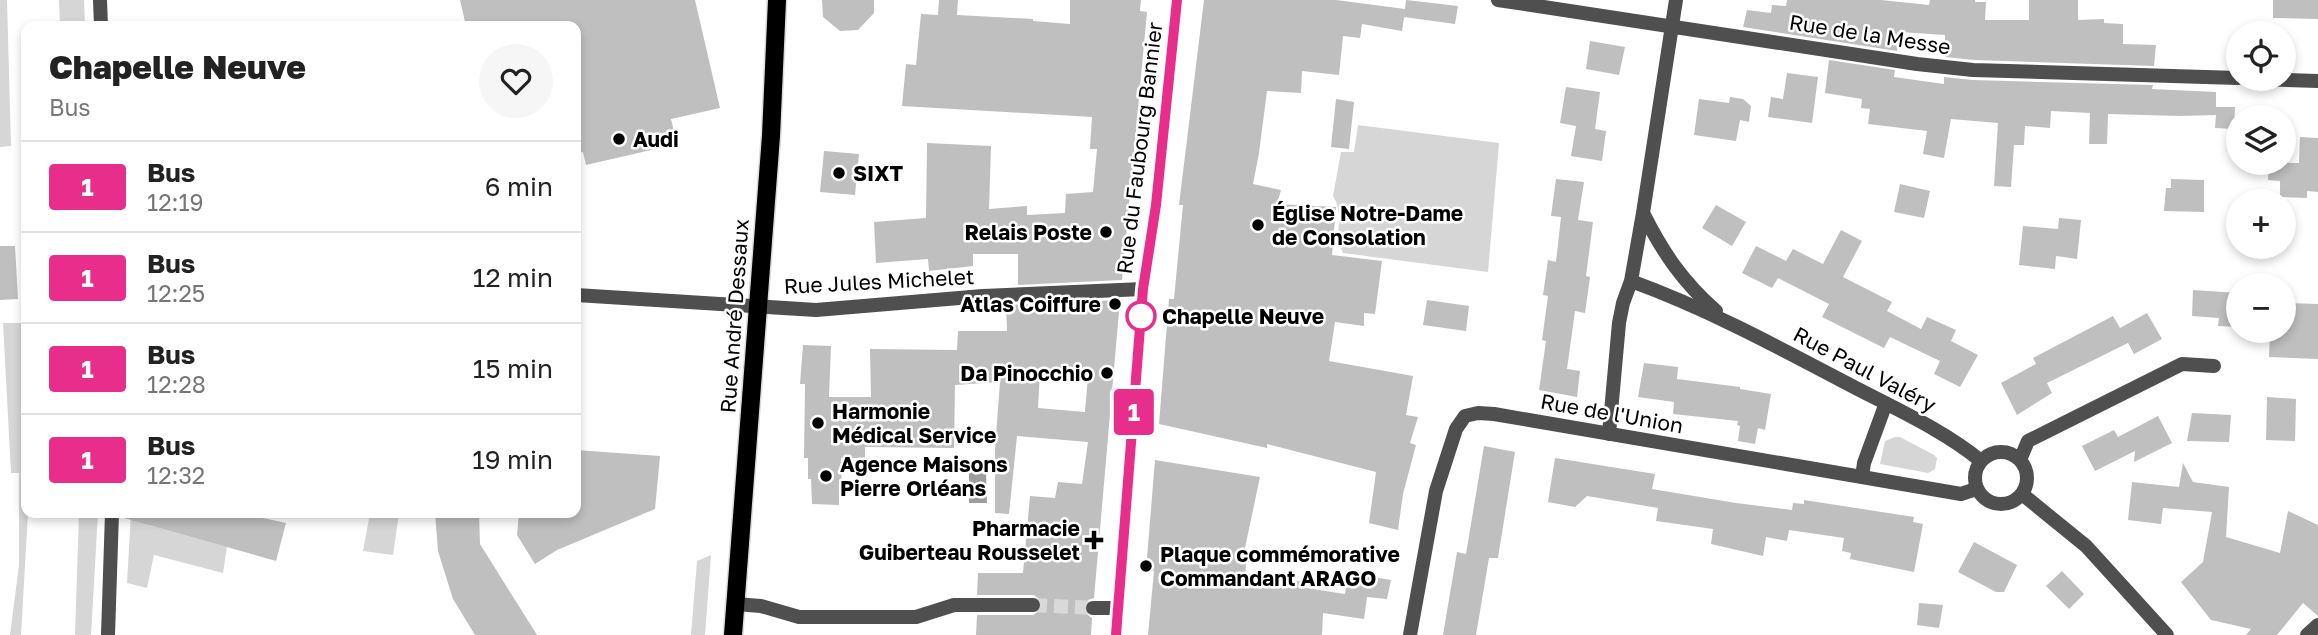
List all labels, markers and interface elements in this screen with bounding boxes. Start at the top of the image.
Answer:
street label: Rue de la Messe [1788,8,1952,60]
street label: Rue du Faubourg Bannier [1111,21,1167,275]
map controls [2226,21,2296,343]
button: locate [2226,21,2296,91]
button: heart [479,44,553,118]
text: Chapelle Neuve [49,47,306,86]
text: Bus [49,93,91,121]
button: layers [2226,105,2296,175]
place label: Audi [633,126,679,152]
marker: Audi [611,131,627,147]
text: Bus [147,157,195,188]
place label: SIXT [853,160,904,186]
marker: SIXT [831,165,847,181]
text: 6 min [485,171,553,202]
text: 1 [81,172,94,201]
text: 12:19 [147,188,203,216]
button: + [2226,189,2296,259]
place label: Église Notre-Dame de Consolation [1272,200,1463,250]
marker: Église Notre-Dame de Consolation [1250,217,1266,233]
street label: Rue André Dessaux [714,218,754,414]
place label: Relais Poste [964,219,1092,245]
marker: Relais Poste [1098,224,1114,240]
text: Bus [147,248,195,279]
text: 12 min [473,262,553,293]
text: 1 [81,263,94,292]
street label: Rue Jules Michelet [783,263,975,299]
button: − [2226,273,2296,343]
text: 12:25 [147,279,205,307]
place label: Atlas Coiffure [960,291,1101,317]
marker: Atlas Coiffure [1107,296,1123,312]
marker: Chapelle Neuve [1126,301,1156,331]
place label: Chapelle Neuve [1162,303,1324,329]
street label: Rue Paul Valéry [1789,320,1941,418]
text: Bus [147,339,195,370]
text: 15 min [473,353,553,384]
text: 1 [81,354,94,383]
place label: Da Pinocchio [960,360,1093,386]
marker: Da Pinocchio [1099,365,1115,381]
text: 12:28 [147,370,206,398]
street label: Rue de l'Union [1539,388,1685,438]
line badge: 1 [1111,389,1157,435]
text: 1 [1128,397,1140,426]
place label: Harmonie Médical Service [832,398,996,448]
marker: Harmonie Médical Service [810,415,826,431]
text: Bus [147,430,195,461]
text: 19 min [472,444,553,475]
text: 1 [81,445,94,474]
place label: Agence Maisons Pierre Orléans [840,451,1008,501]
text: 12:32 [147,461,205,489]
marker: Agence Maisons Pierre Orléans [818,468,834,484]
place label: Pharmacie Guiberteau Rousselet [859,515,1080,565]
marker: Pharmacie Guiberteau Rousselet [1086,532,1102,548]
place label: Plaque commémorative Commandant ARAGO [1160,541,1400,591]
marker: Plaque commémorative Commandant ARAGO [1138,558,1154,574]

